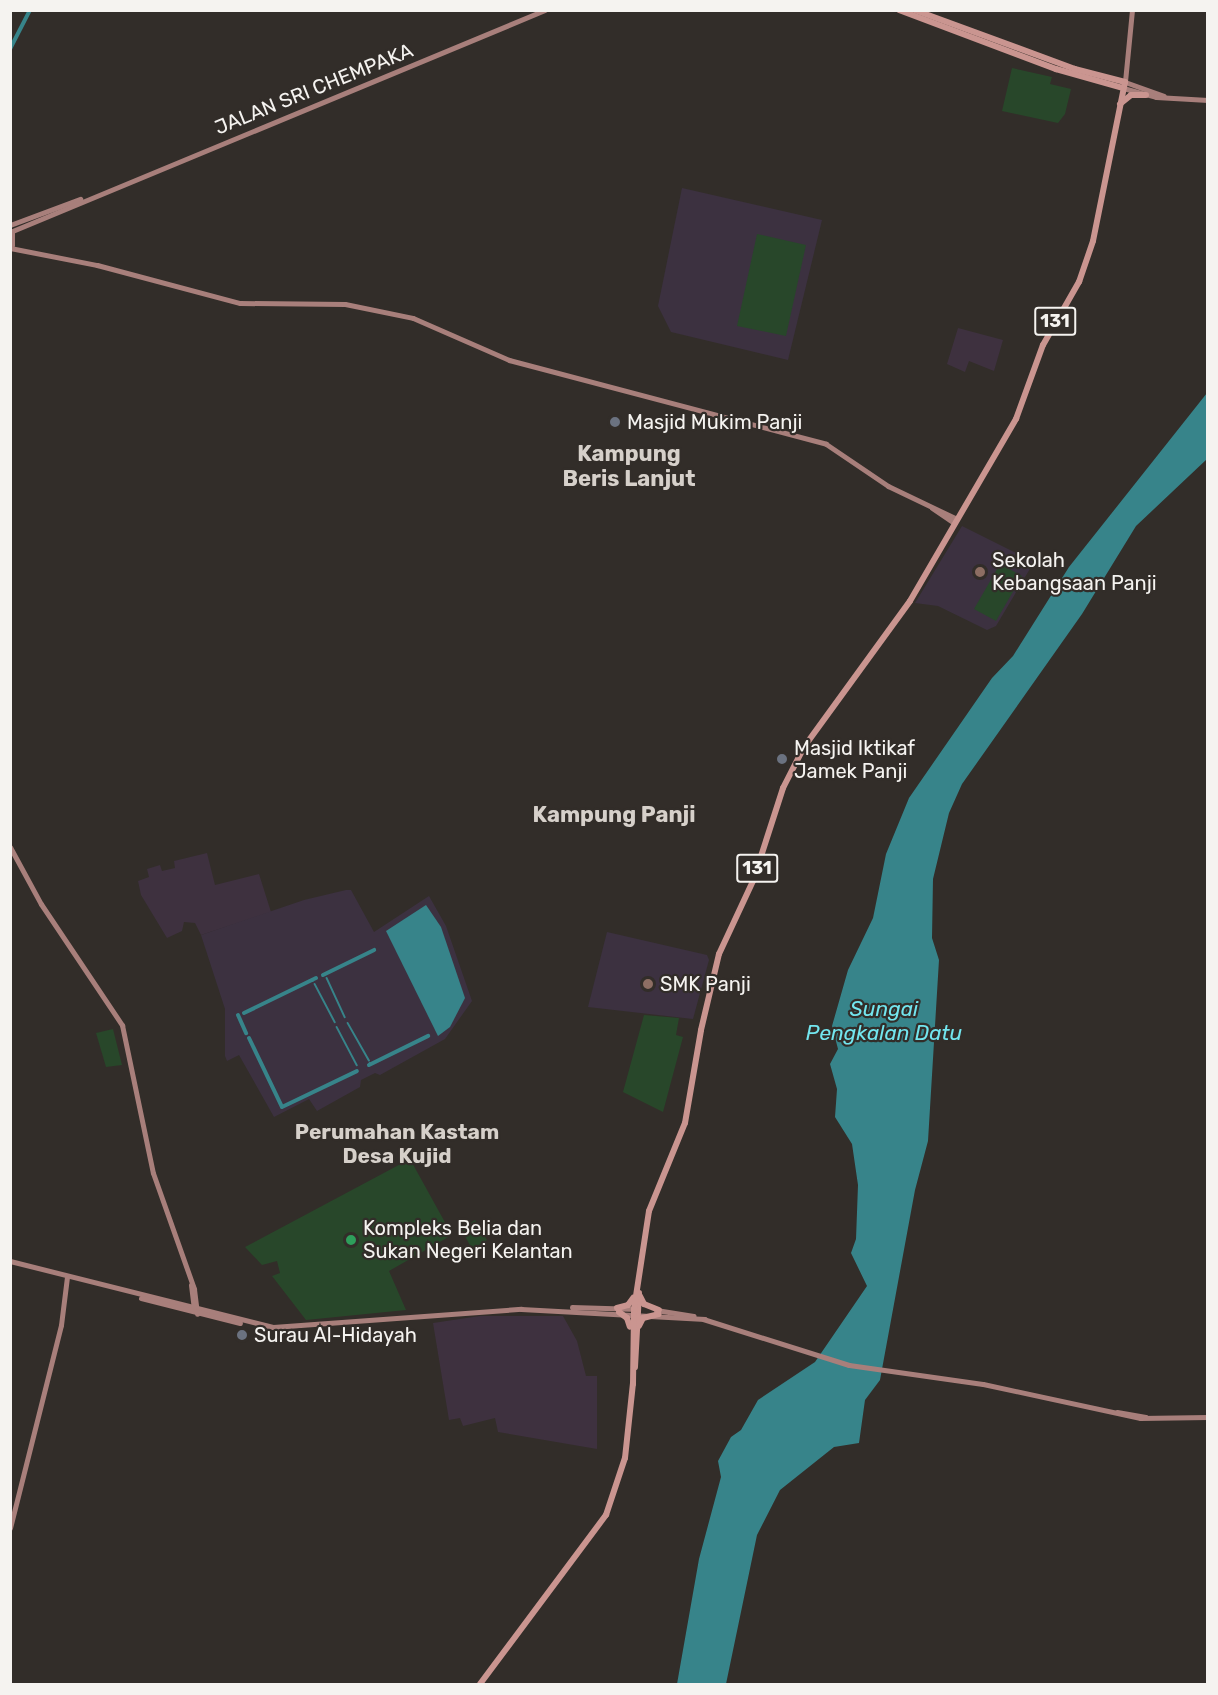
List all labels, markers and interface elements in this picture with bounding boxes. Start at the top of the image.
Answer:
street label: JALAN SRI CHEMPAKA [211,38,417,140]
road number: 131 [1034,306,1076,336]
place label: Masjid Mukim Panji [627,410,802,434]
marker: Masjid Mukim Panji [608,415,622,429]
district label: Kampung Beris Lanjut [563,440,695,492]
place label: Sekolah Kebangsaan Panji [992,548,1157,595]
marker: Sekolah Kebangsaan Panji [973,565,987,579]
place label: Masjid Iktikaf Jamek Panji [794,736,915,783]
marker: Masjid Iktikaf Jamek Panji [775,752,789,766]
district label: Kampung Panji [532,802,696,828]
road number: 131 [736,853,778,883]
place label: SMK Panji [660,972,751,996]
marker: SMK Panji [641,977,655,991]
water label: Sungai Pengkalan Datu [806,996,962,1046]
district label: Perumahan Kastam Desa Kujid [295,1119,499,1169]
place label: Kompleks Belia dan Sukan Negeri Kelantan [363,1216,573,1263]
marker: Kompleks Belia dan Sukan Negeri Kelantan [344,1233,358,1247]
place label: Surau Al-Hidayah [254,1323,417,1347]
marker: Surau Al-Hidayah [235,1328,249,1342]

